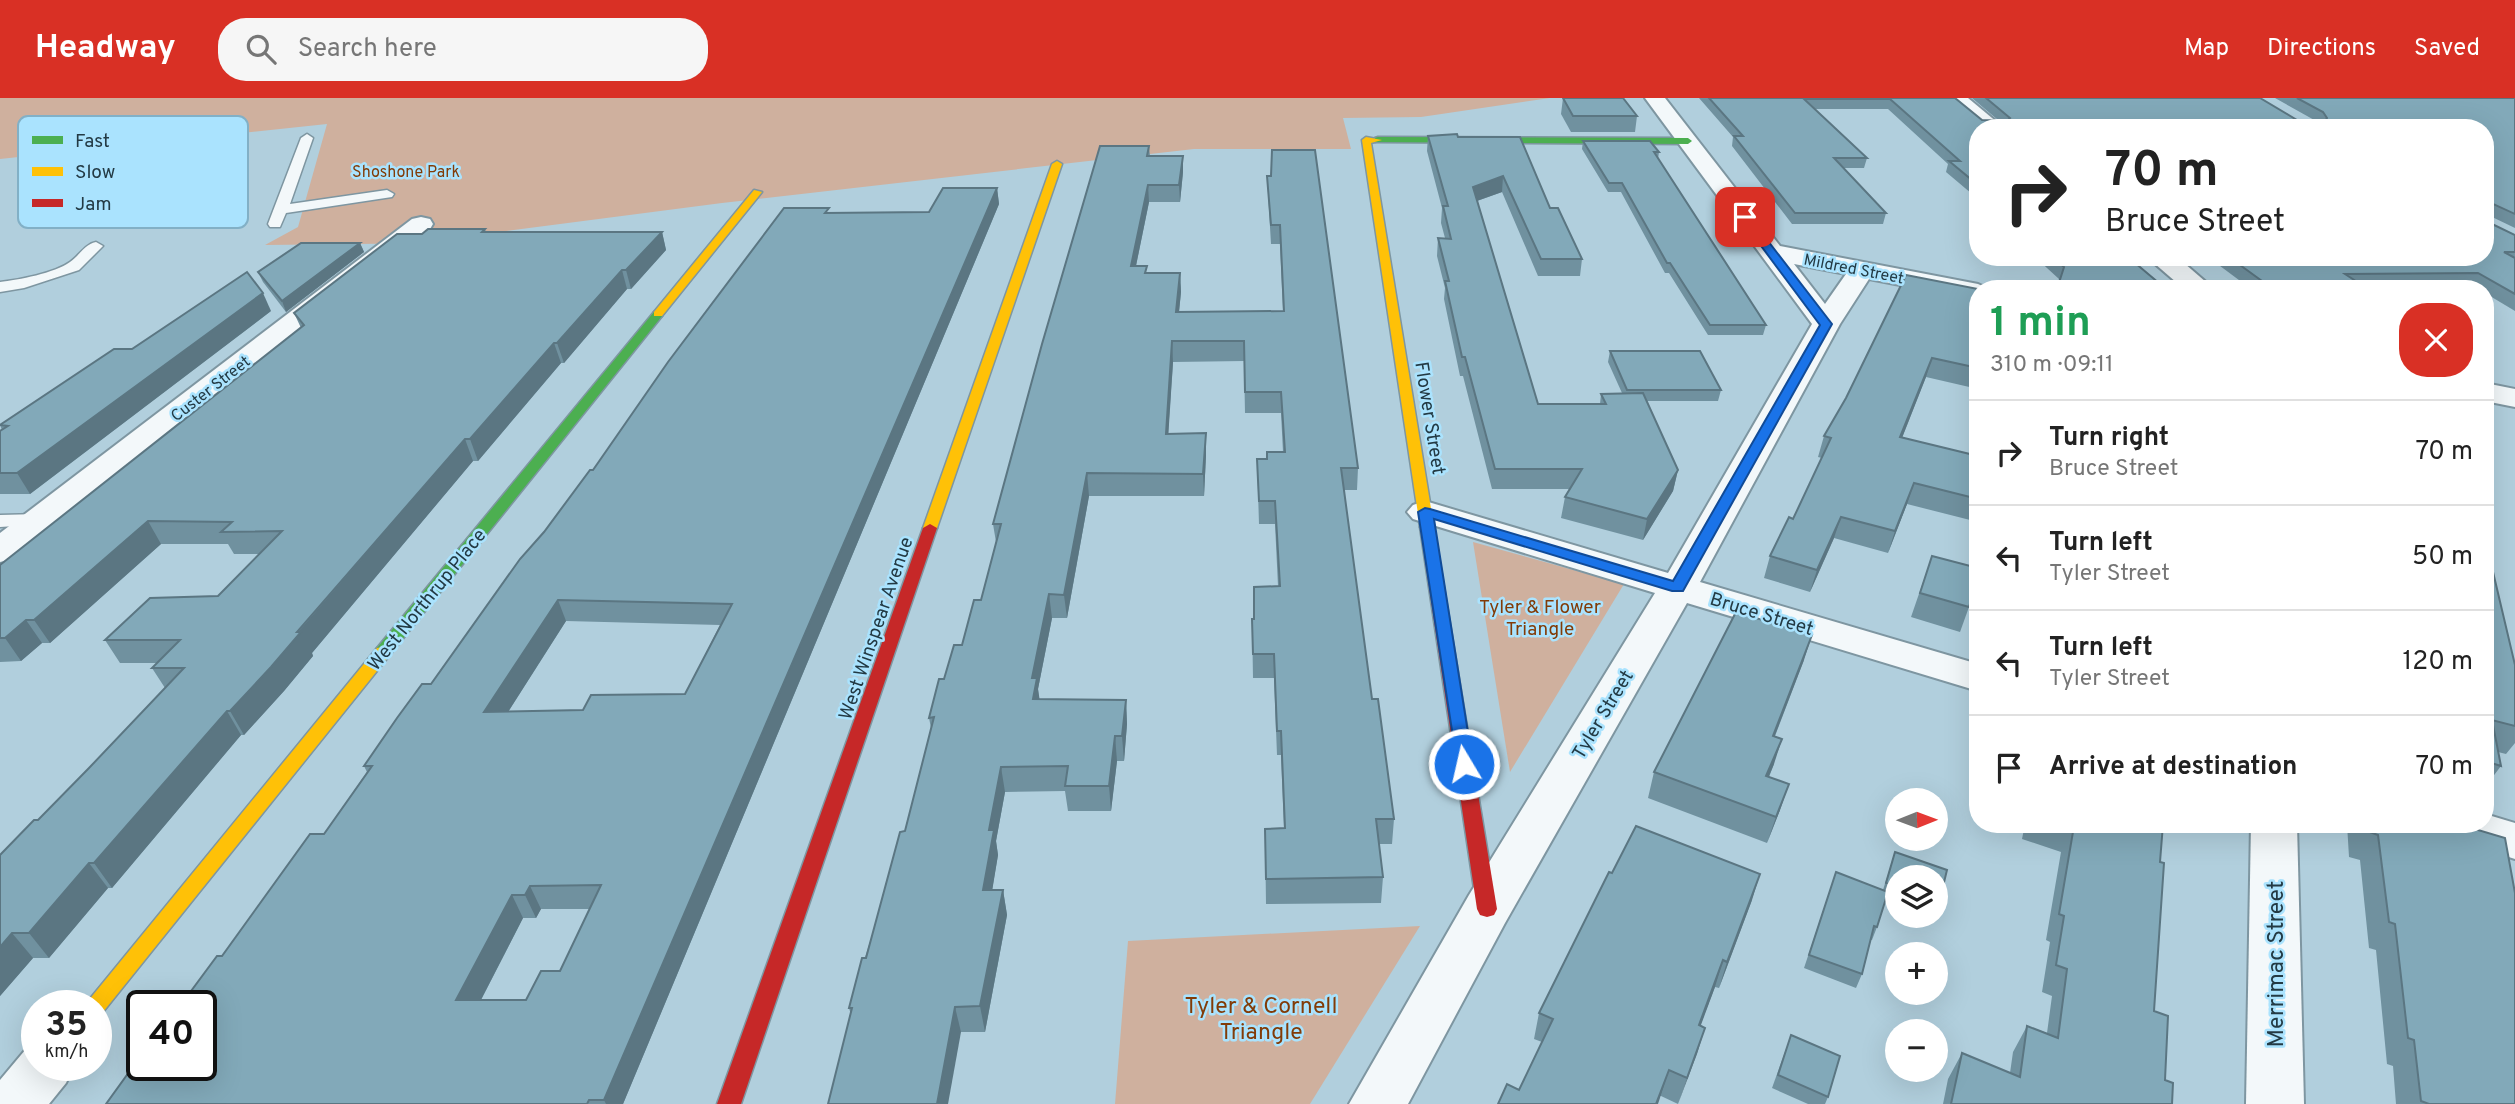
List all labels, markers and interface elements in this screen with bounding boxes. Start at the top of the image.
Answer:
search box [218,18,708,81]
text: Headway [35,28,176,70]
icon: search [242,30,280,68]
text: Search here [298,33,437,66]
text: Map [2184,34,2229,64]
text: Directions [2267,34,2376,64]
text: Saved [2414,34,2480,64]
legend [18,116,248,228]
text: Fast [75,130,110,154]
text: 70 m [2105,142,2219,204]
icon: right [1990,147,2081,238]
text: Slow [75,161,115,185]
park label: Shoshone Park [352,163,460,183]
pin [1715,187,1775,247]
text: Jam [75,193,112,217]
icon: arrive [1726,198,1764,236]
text: Bruce Street [2105,203,2285,243]
street label: Mildred Street [1802,250,1905,289]
text: 1 min [1990,298,2091,351]
button: close [2399,303,2473,377]
text: 310 m · 09:11 [1990,351,2114,380]
street label: Custer Street [167,352,255,427]
street label: Flower Street [1408,360,1450,477]
text: Turn right [2049,422,2169,455]
icon: right [1990,434,2028,472]
text: 70 m [2415,436,2473,469]
text: Bruce Street [2049,455,2178,484]
street label: West Northrup Place [363,524,492,676]
text: Turn left [2049,527,2153,560]
street label: West Winspear Avenue [834,534,919,723]
icon: left [1990,539,2028,577]
text: 50 m [2412,541,2473,574]
text: Tyler Street [2049,560,2170,589]
street label: Bruce Street [1707,588,1816,642]
park label: Tyler & Flower Triangle [1479,596,1602,642]
text: Turn left [2049,632,2153,665]
icon: left [1990,644,2028,682]
text: 120 m [2403,646,2473,679]
text: Tyler Street [2049,665,2170,694]
street label: Tyler Street [1568,666,1640,764]
position arrow [1427,727,1501,801]
icon: arrive [1990,749,2028,787]
text: Arrive at destination [2049,751,2297,784]
text: 70 m [2415,751,2473,784]
north arrow [1885,788,1948,850]
map controls [1885,788,1948,1082]
button: layers [1885,865,1948,928]
street label: Merrimac Street [2263,881,2292,1047]
button: + [1885,942,1948,1005]
speed limit sign: 40 [126,990,217,1081]
park label: Tyler & Cornell Triangle [1185,993,1337,1048]
text: 35 [45,1004,88,1048]
button: − [1885,1019,1948,1082]
text: km/h [45,1041,88,1064]

